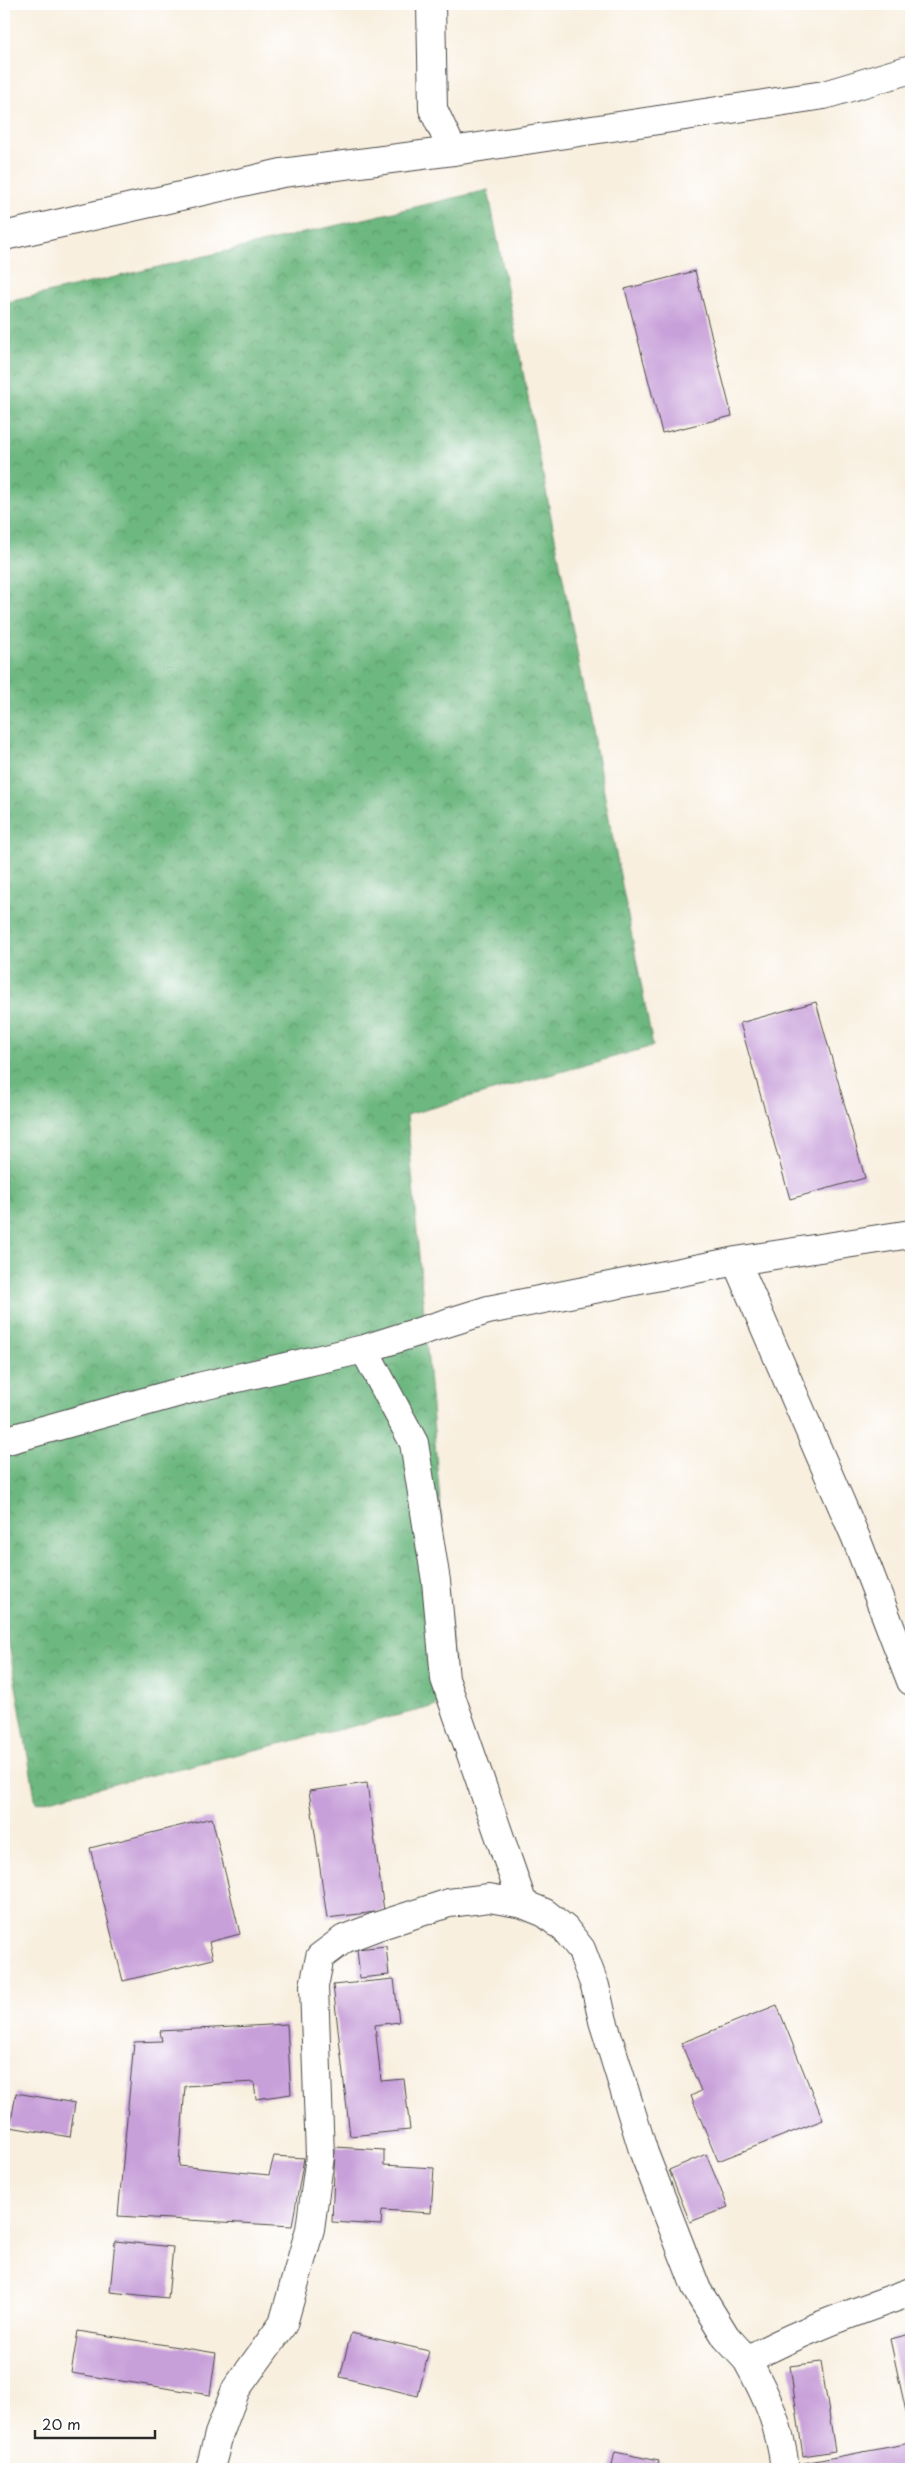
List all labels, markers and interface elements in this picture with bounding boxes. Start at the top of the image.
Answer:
scale bar [35,2408,155,2440]
text: 20 m [42,2412,81,2435]

